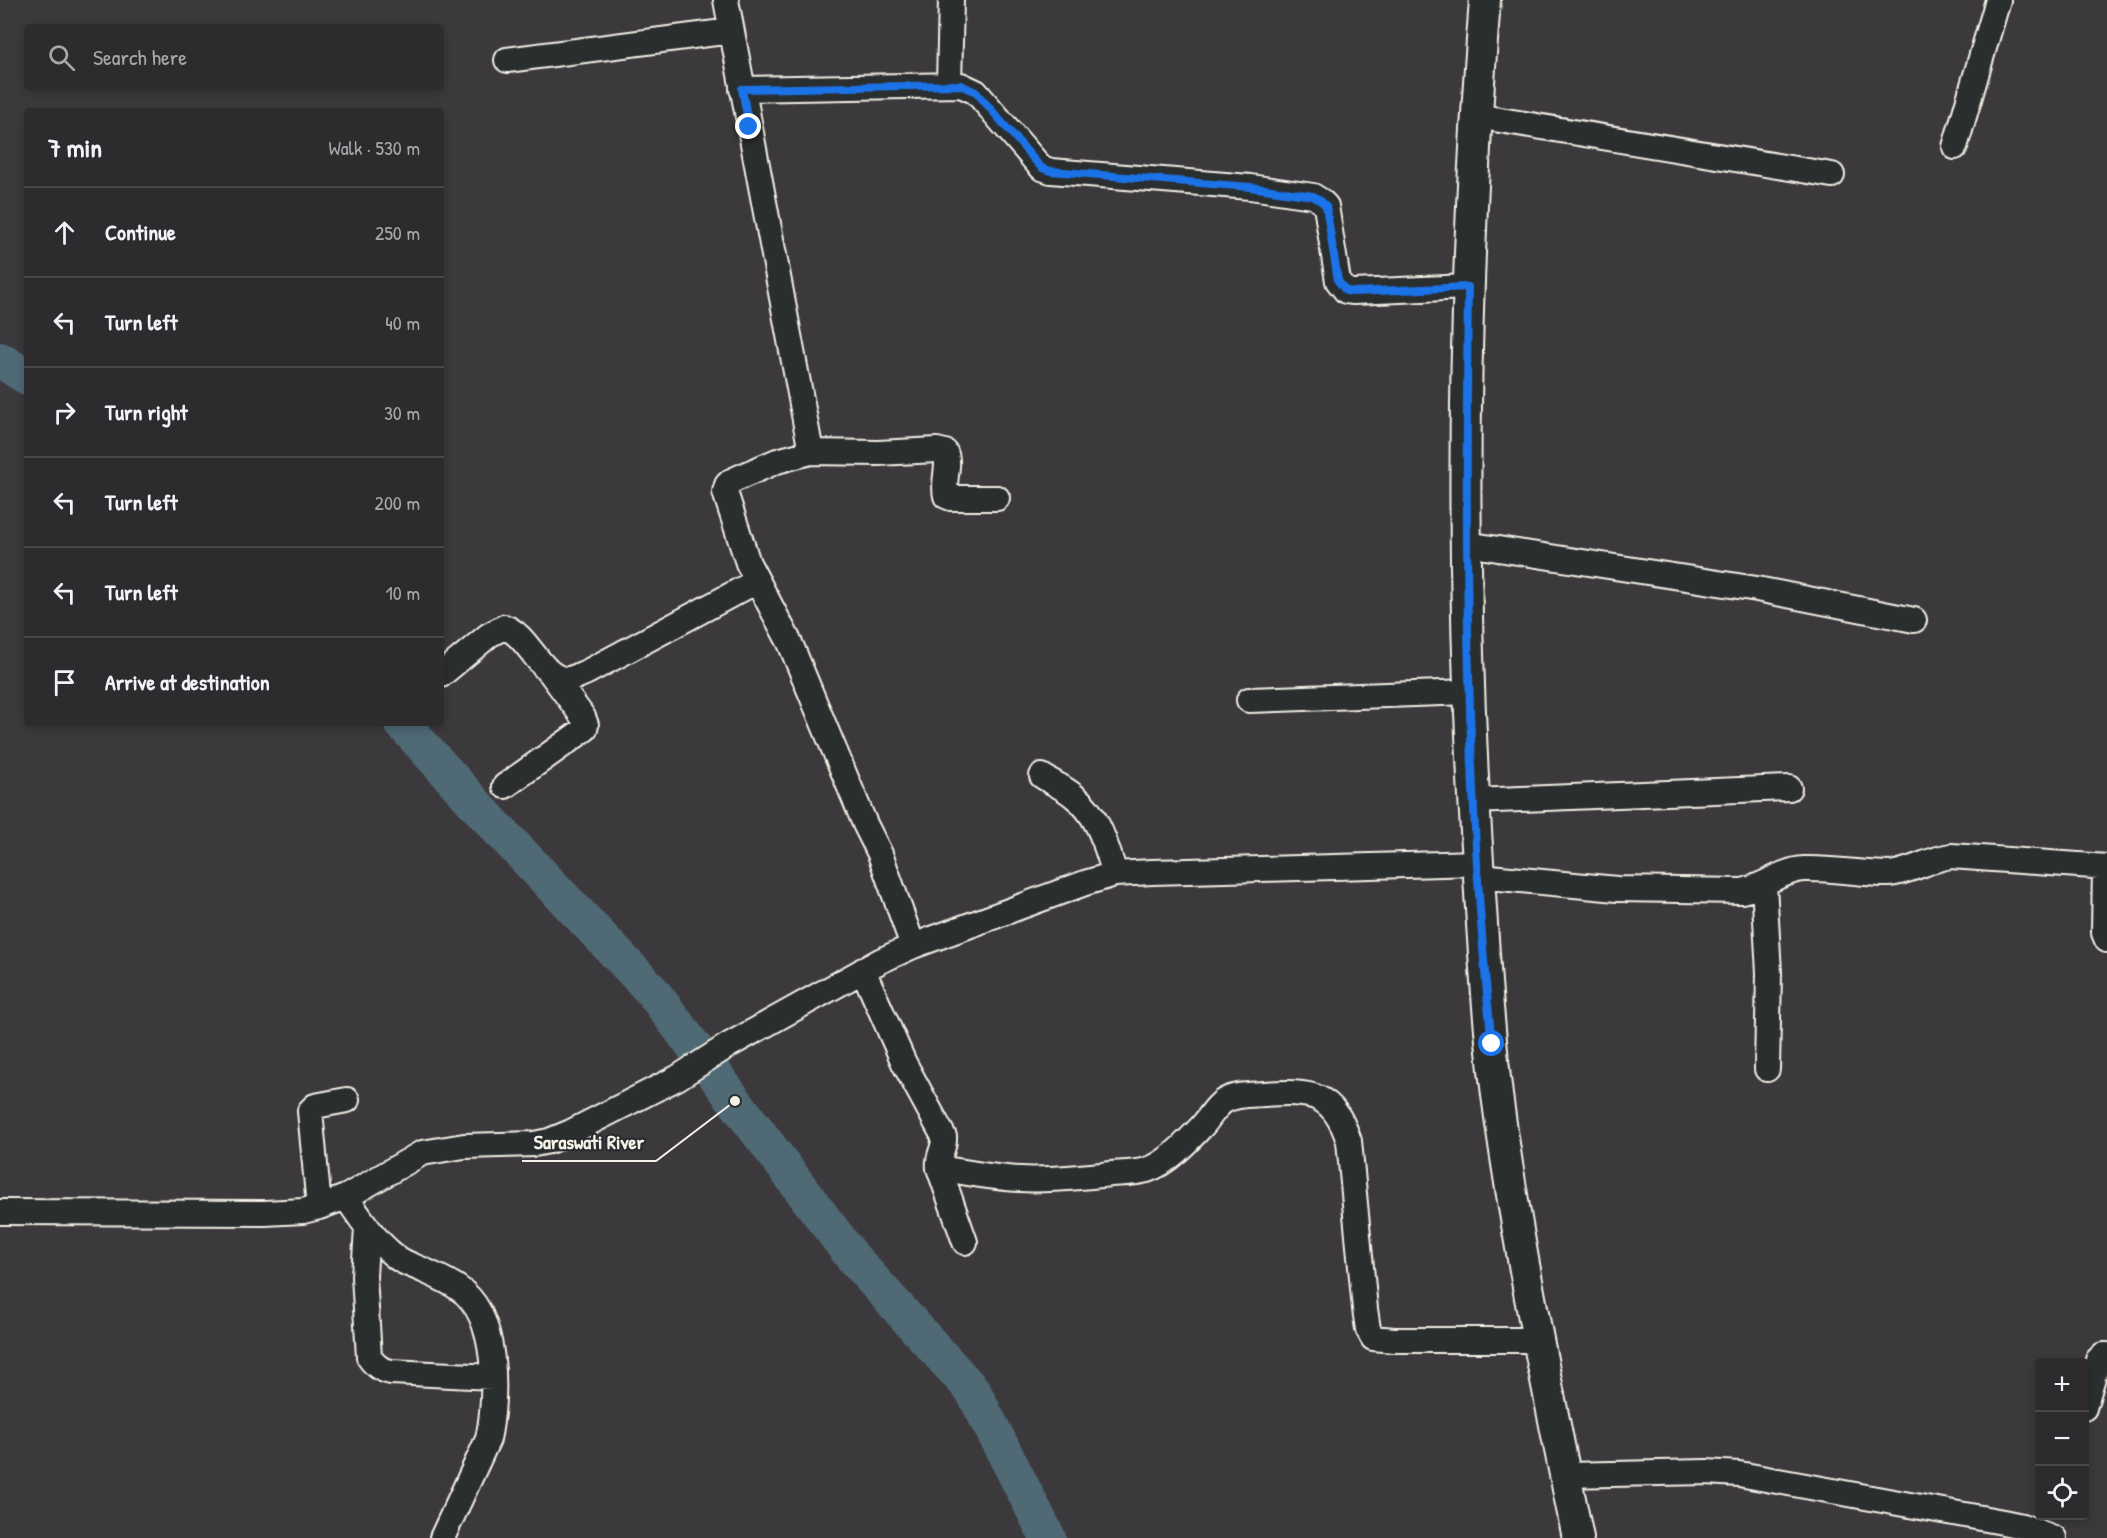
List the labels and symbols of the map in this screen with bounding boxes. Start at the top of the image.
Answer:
route end [735,113,761,139]
route start [1478,1030,1504,1056]
callout: Saraswati River [522,1123,656,1161]
text: Saraswati River [534,1128,645,1155]

